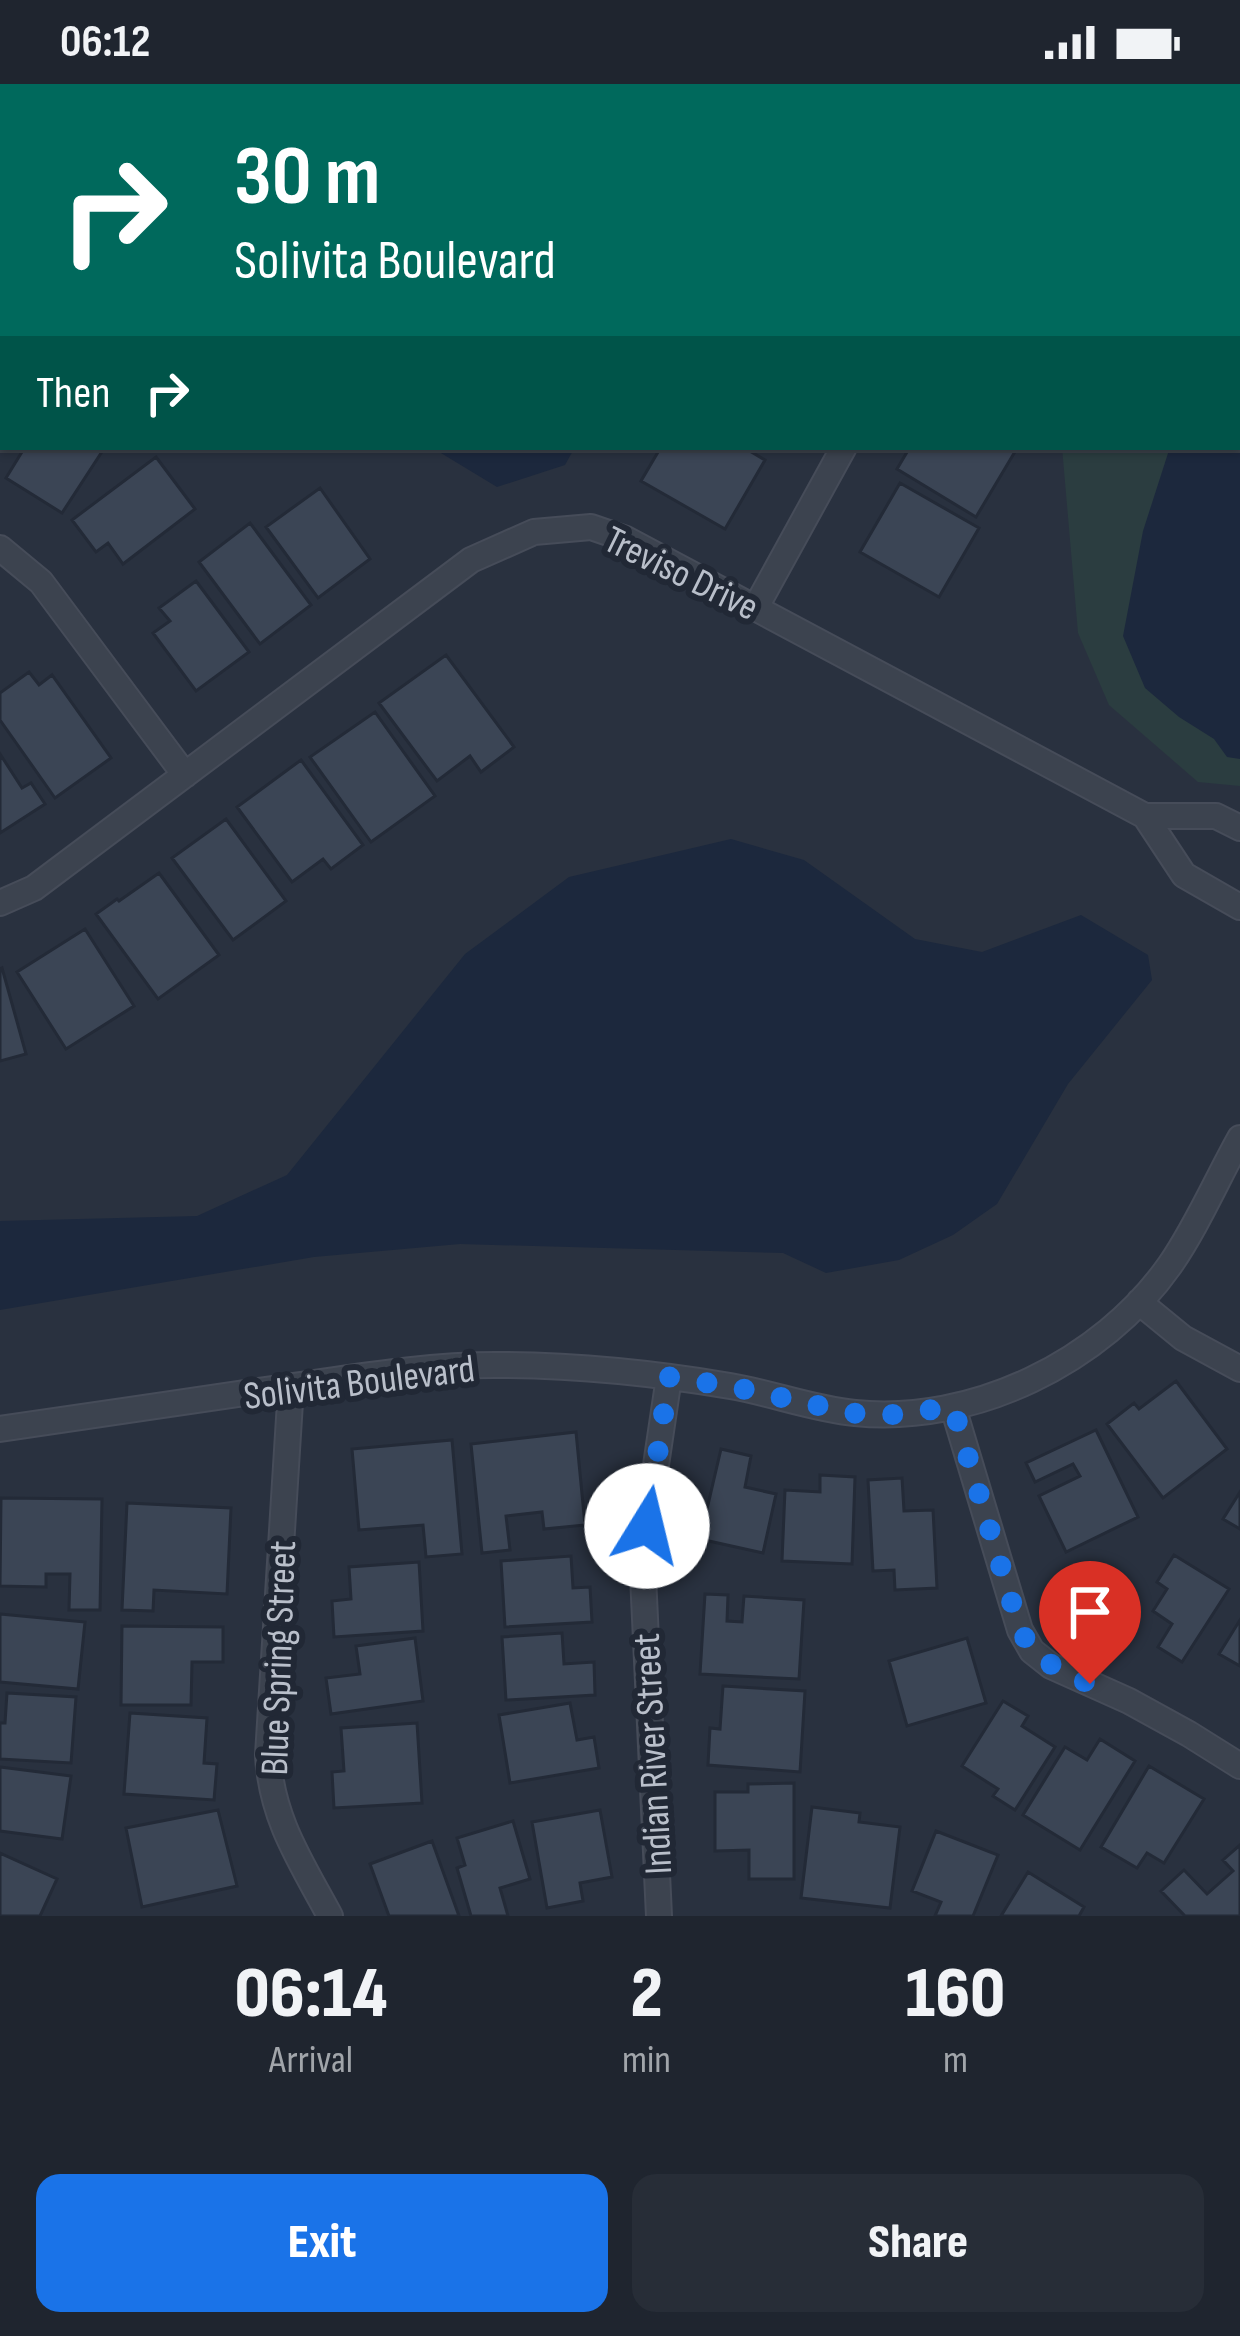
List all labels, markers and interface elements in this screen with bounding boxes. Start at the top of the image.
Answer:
text: 06:12 [60,15,151,70]
text: 30 m [234,127,380,228]
icon: right [36,132,192,288]
text: Solivita Boulevard [234,229,556,294]
icon: right [134,360,200,426]
text: Then [36,366,110,421]
street label: Treviso Drive [596,517,766,632]
street label: Solivita Boulevard [241,1346,477,1421]
position arrow [584,1463,710,1589]
street label: Blue Spring Street [252,1540,307,1776]
pin [1039,1561,1141,1684]
icon: arrive [1057,1579,1123,1645]
street label: Indian River Street [624,1632,683,1876]
text: 06:14 [235,1951,388,2038]
text: 2 [630,1951,663,2038]
text: 160 [906,1951,1005,2038]
text: Arrival [269,2037,353,2084]
text: min [622,2037,671,2084]
text: m [943,2037,968,2084]
button: Exit [36,2174,608,2312]
button: Share [632,2174,1204,2312]

